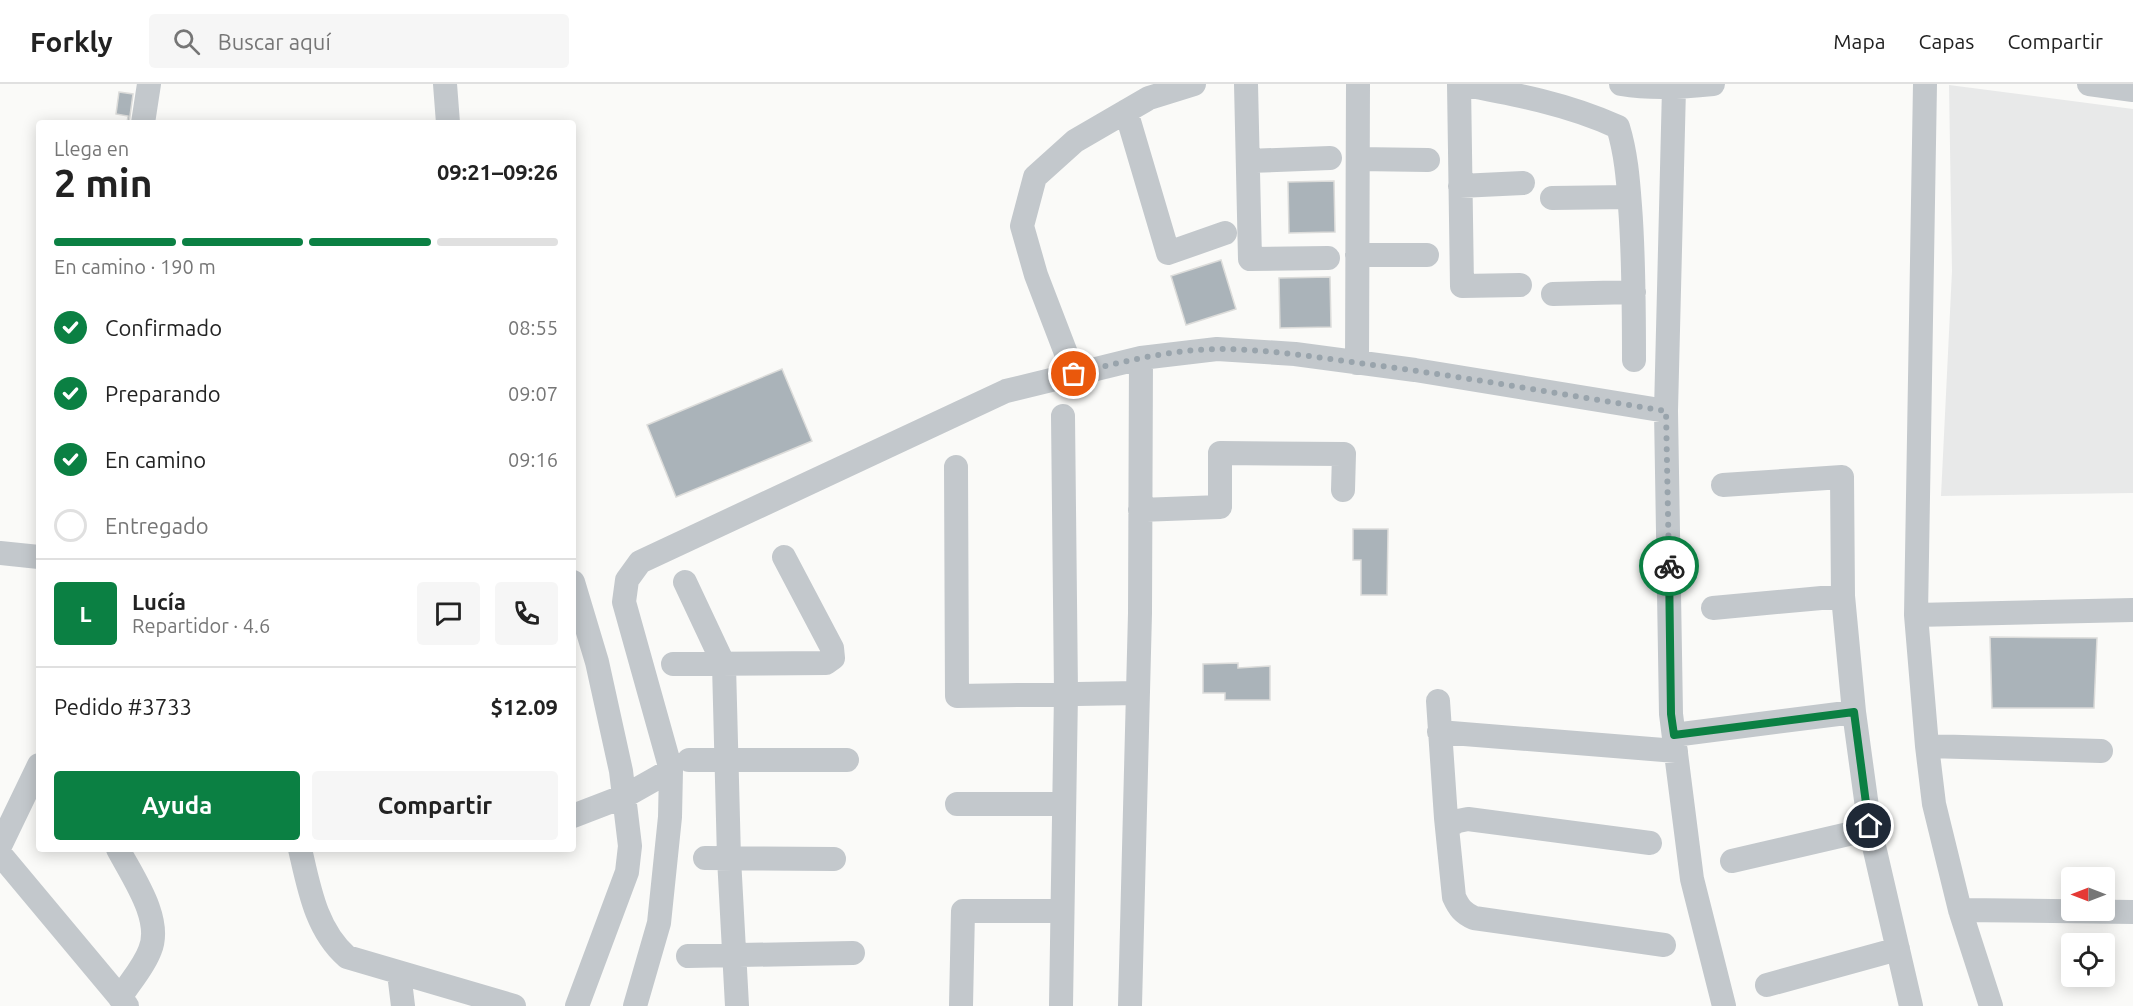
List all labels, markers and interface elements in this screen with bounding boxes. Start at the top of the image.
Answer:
search box [149,14,569,68]
icon: search [170,25,203,58]
text: Forkly [30,26,113,57]
text: Buscar aquí [218,29,331,54]
text: Mapa [1833,29,1885,53]
text: Capas [1918,29,1974,53]
text: Compartir [2007,29,2103,53]
text: Llega en [54,137,129,160]
text: 09:21–09:26 [437,159,558,184]
text: 2 min [54,161,153,204]
text: En camino · 190 m [54,255,216,278]
icon: check [54,311,87,344]
text: Confirmado [105,315,222,340]
text: 08:55 [508,316,558,339]
pin [1048,348,1099,399]
icon: bag [1057,357,1090,390]
icon: check [54,377,87,410]
text: Preparando [105,381,221,406]
text: 09:07 [508,382,558,405]
icon: check [54,443,87,476]
text: En camino [105,447,206,472]
text: 09:16 [508,448,558,471]
text: Entregado [105,513,209,538]
courier [1639,536,1699,596]
icon: bike [1653,550,1686,583]
button: chat [417,582,480,645]
button: phone [495,582,558,645]
text: Lucía [132,589,186,614]
text: L [79,601,92,626]
text: Repartidor · 4.6 [132,614,270,637]
text: Pedido #3733 [54,694,192,719]
text: $12.09 [491,694,558,719]
button: Ayuda [54,771,300,840]
button: Compartir [312,771,558,840]
pin [1843,800,1894,851]
icon: home [1852,809,1885,842]
north arrow [2061,867,2115,921]
map controls [2061,867,2115,987]
button: locate [2061,933,2115,987]

